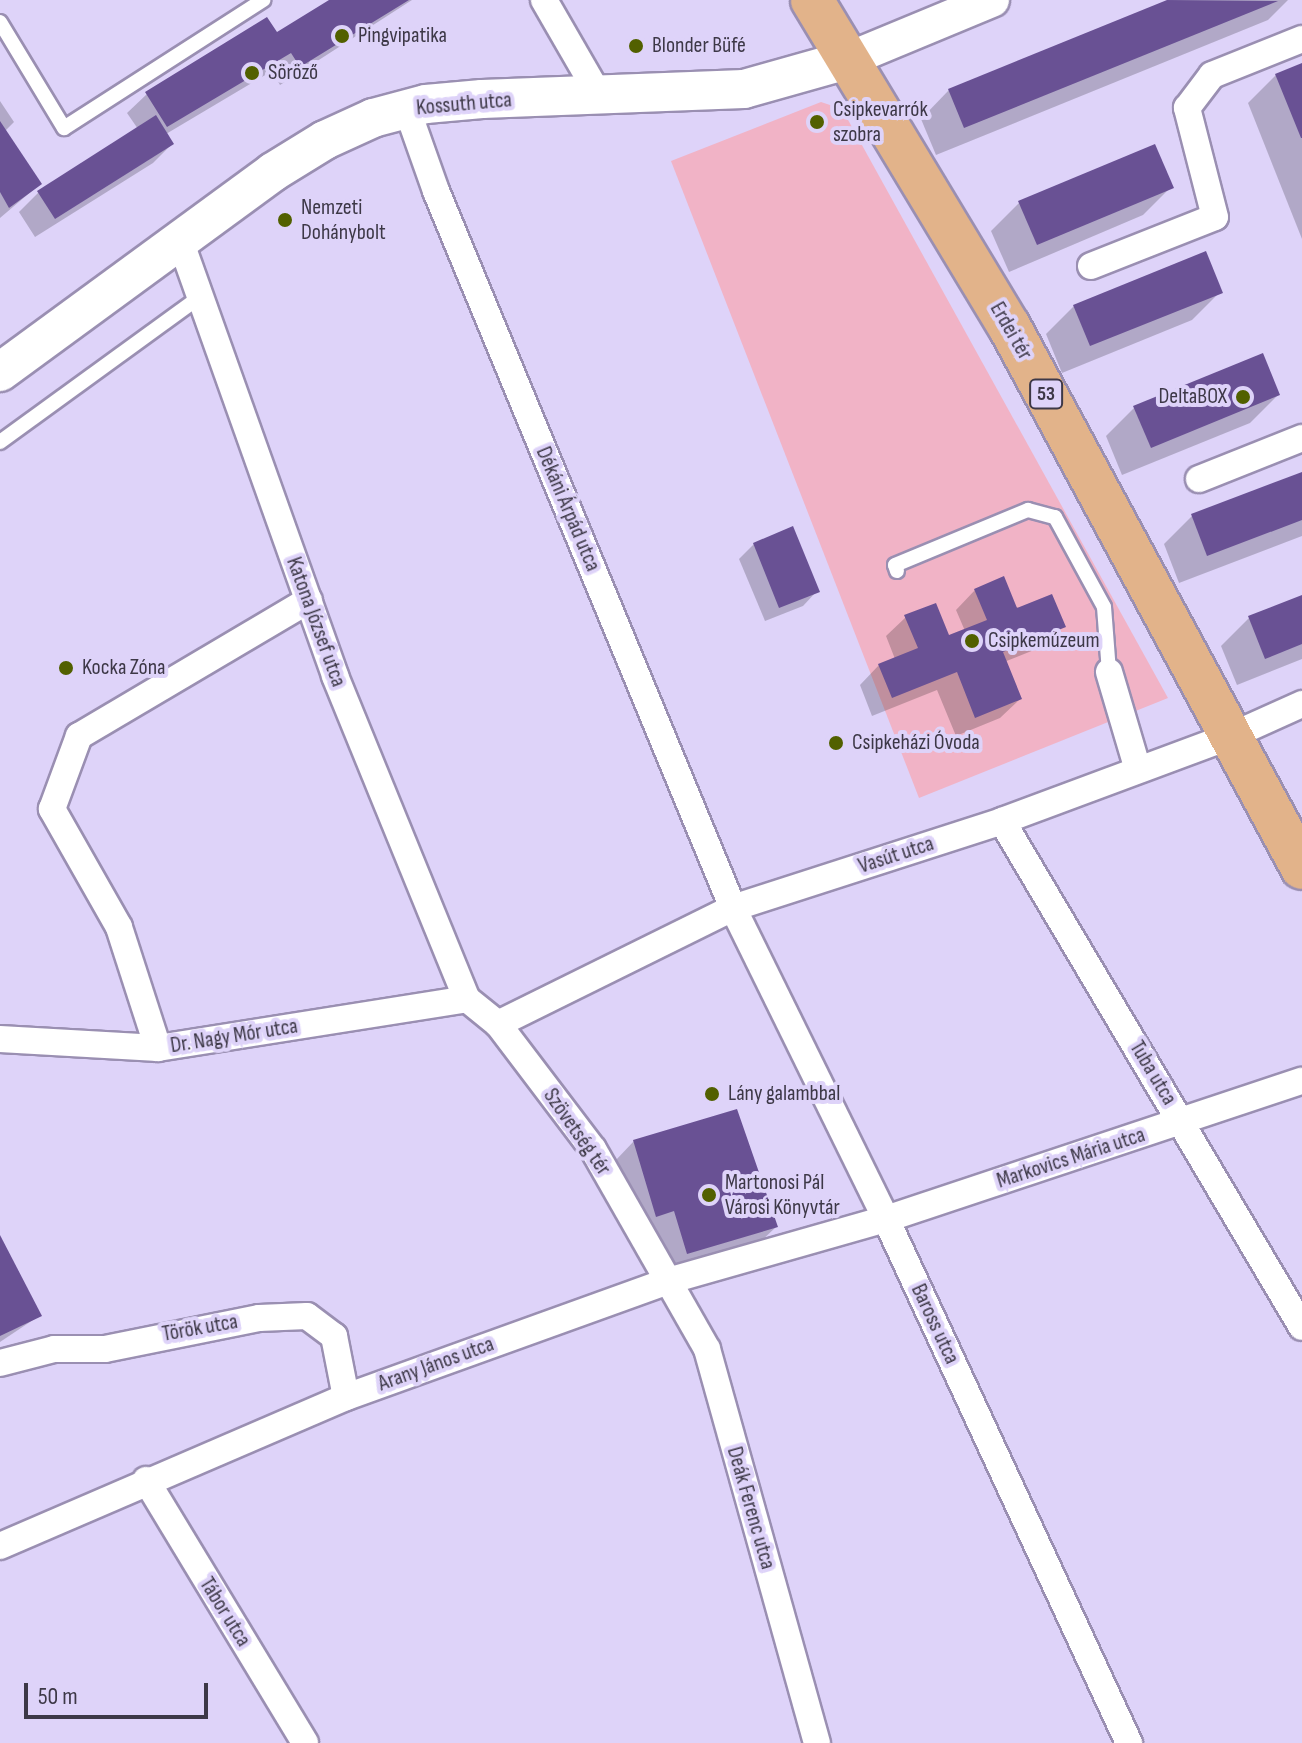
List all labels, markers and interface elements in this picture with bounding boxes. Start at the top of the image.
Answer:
place label: Pingvipatika [358,23,447,49]
marker: Pingvipatika [333,27,351,45]
place label: Blonder Büfé [652,33,746,59]
marker: Blonder Büfé [627,37,645,55]
place label: Söröző [268,60,318,86]
marker: Söröző [243,64,261,82]
street label: Kossuth utca [415,87,513,121]
place label: Csipkevarrók szobra [833,96,928,148]
marker: Csipkevarrók szobra [808,113,826,131]
place label: Nemzeti Dohánybolt [301,194,386,246]
marker: Nemzeti Dohánybolt [276,211,294,229]
street label: Erdei tér [984,297,1038,365]
road number: 53 [1028,378,1064,410]
place label: DeltaBOX [1159,384,1227,410]
marker: DeltaBOX [1234,388,1252,406]
street label: Dékáni Árpád utca [530,443,606,575]
street label: Katona József utca [280,554,352,690]
place label: Csipkemúzeum [988,628,1100,654]
marker: Csipkemúzeum [963,632,981,650]
place label: Kocka Zóna [82,655,166,681]
marker: Kocka Zóna [57,659,75,677]
place label: Csipkeházi Óvoda [852,730,980,756]
marker: Csipkeházi Óvoda [827,734,845,752]
street label: Vasút utca [855,830,937,880]
street label: Dr. Nagy Mór utca [169,1013,299,1059]
street label: Tuba utca [1124,1036,1182,1110]
place label: Lány galambbal [728,1081,840,1107]
street label: Szövetség tér [537,1083,617,1181]
marker: Lány galambbal [703,1085,721,1103]
street label: Markovics Mária utca [994,1122,1148,1194]
place label: Martonosi Pál Városi Könyvtár [725,1169,840,1220]
marker: Martonosi Pál Városi Könyvtár [700,1186,718,1204]
street label: Baross utca [905,1280,965,1368]
street label: Török utca [160,1308,240,1348]
street label: Arany János utca [375,1331,497,1397]
street label: Deák Ferenc utca [721,1444,781,1572]
street label: Tábor utca [193,1572,257,1652]
scale bar [28,1667,212,1717]
text: 50 m [38,1682,78,1711]

